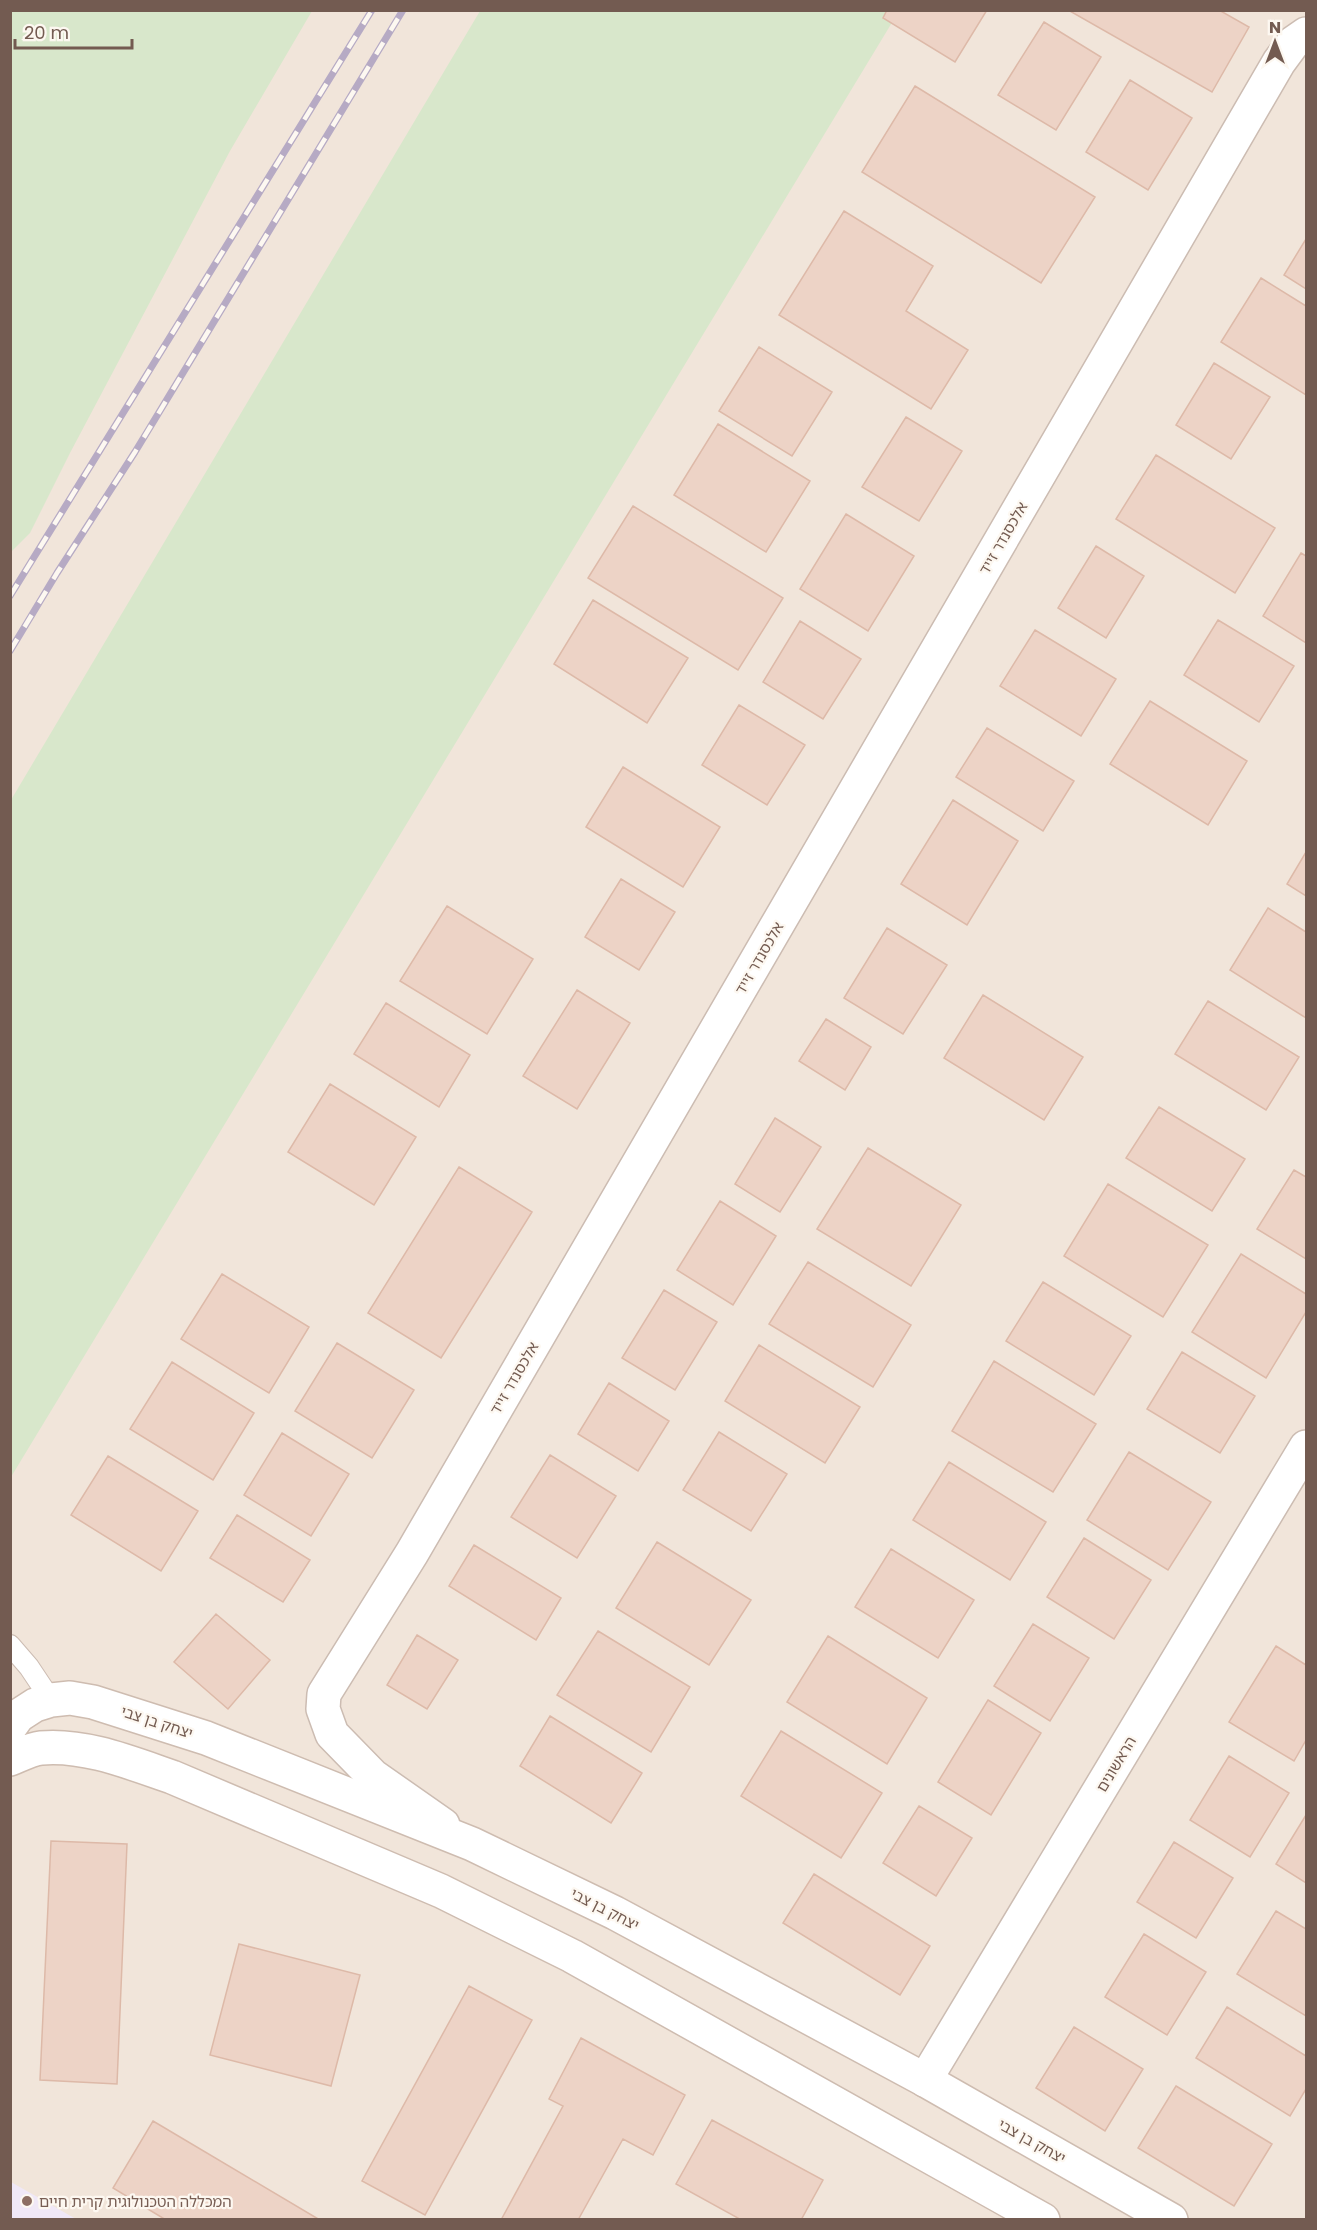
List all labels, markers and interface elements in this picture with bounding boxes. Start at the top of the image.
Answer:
scale bar [15,12,132,50]
north arrow [1245,12,1305,72]
text: N [1269,16,1281,39]
text: 20 m [24,20,69,45]
street label: אלכסנדר זייד [974,498,1032,578]
street label: אלכסנדר זייד [730,918,788,998]
street label: אלכסנדר זייד [485,1338,543,1418]
street label: יצחק בן צבי [118,1700,196,1744]
street label: הראשונים [1091,1732,1141,1796]
street label: יצחק בן צבי [567,1883,643,1935]
street label: יצחק בן צבי [994,2114,1070,2168]
place label: המכללה הטכנולוגית קרית חיים [39,2191,232,2212]
marker: המכללה הטכנולוגית קרית חיים [20,2194,34,2208]

